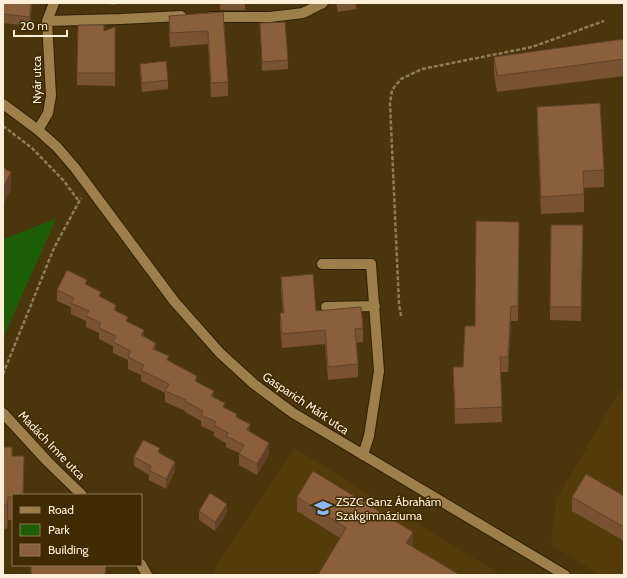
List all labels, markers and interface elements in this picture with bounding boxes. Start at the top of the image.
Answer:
scale bar [14,12,67,38]
text: 20 m [20,18,48,33]
street label: Nyár utca [29,56,44,104]
street label: Gasparich Márk utca [260,369,352,438]
street label: Madách Imre utca [15,407,89,483]
legend [12,494,142,566]
place label: ZSZC Ganz Ábrahám Szakgimnáziuma [336,494,441,523]
school or university icon: ZSZC Ganz Ábrahám Szakgimnáziuma [313,498,333,518]
text: Road [48,502,74,517]
text: Park [48,522,70,537]
text: Building [48,542,90,557]

